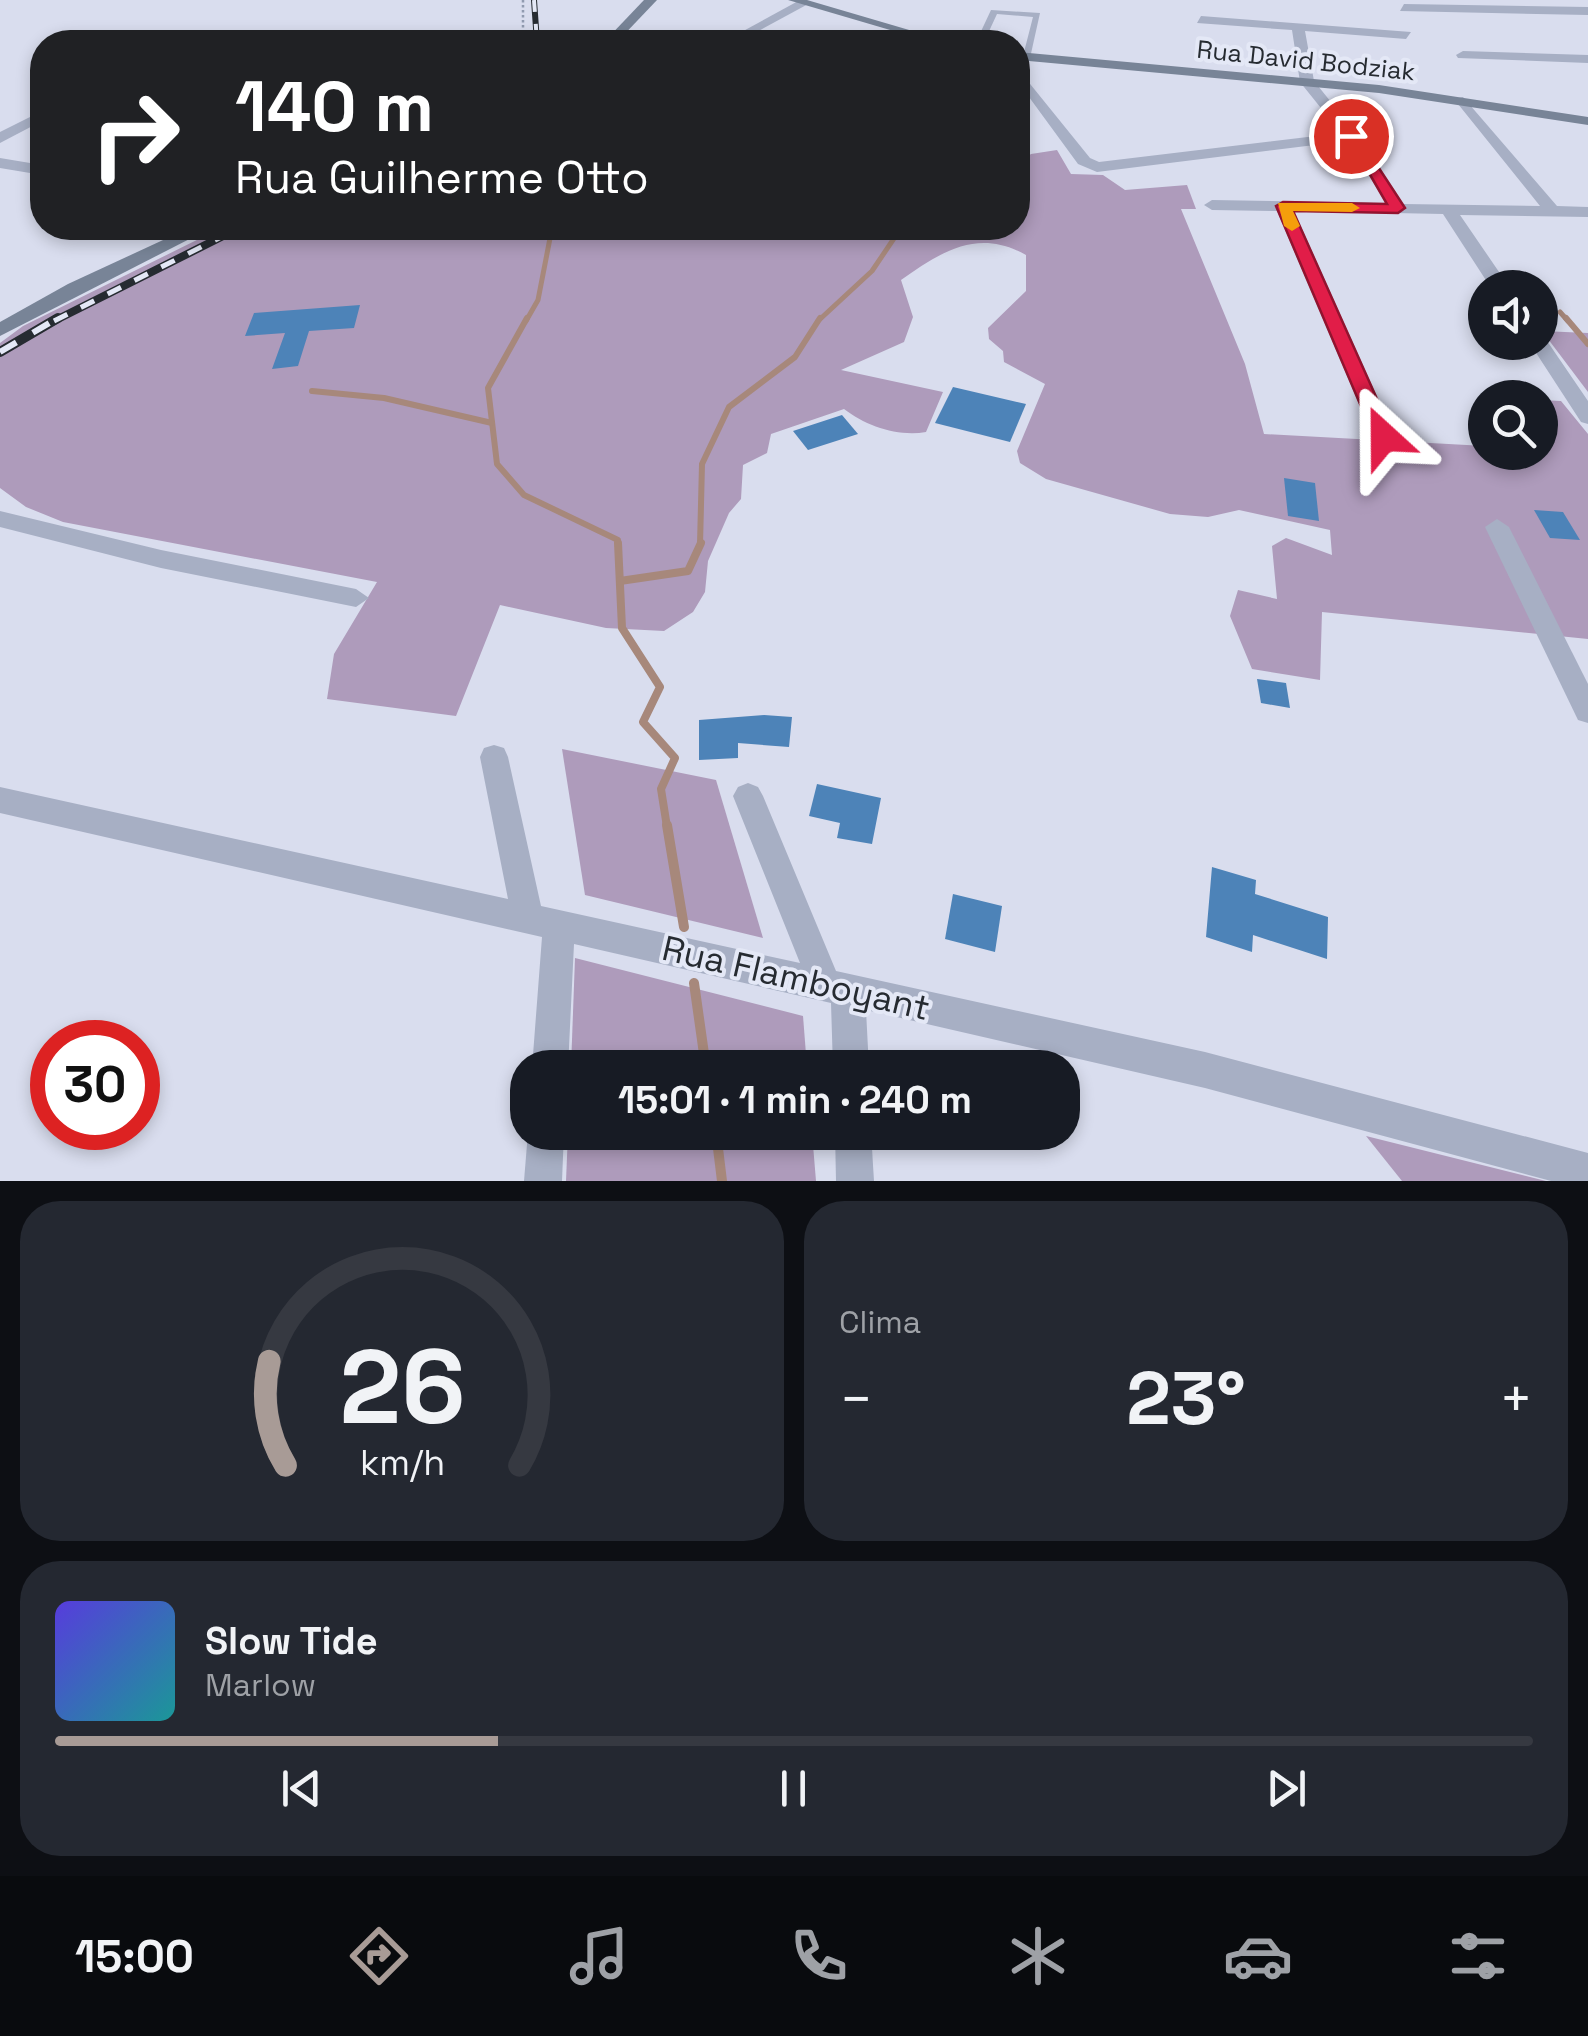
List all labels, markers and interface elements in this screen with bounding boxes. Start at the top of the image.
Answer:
street label: Rua David Bodziak [1195,33,1417,87]
text: 140 m [235,62,434,151]
icon: right [70,70,200,200]
pin [1309,94,1394,179]
icon: arrive [1324,109,1379,164]
text: Rua Guilherme Otto [235,149,649,206]
map controls [1468,270,1558,470]
button: sound [1468,270,1558,360]
button: search [1468,380,1558,470]
position arrow [1332,385,1436,489]
street label: Rua Flamboyant [658,926,934,1030]
speed limit sign: 30 [30,1020,160,1150]
text: 15:01 · 1 min · 240 m [618,1076,972,1124]
text: Clima [839,1302,921,1342]
text: 26 [339,1321,465,1453]
text: 23° [1126,1350,1246,1446]
text: − [839,1364,873,1434]
text: + [1499,1364,1533,1434]
text: km/h [359,1440,445,1485]
text: Slow Tide [205,1617,378,1665]
text: Marlow [205,1665,316,1705]
icon: previous [274,1761,329,1816]
icon: pause [766,1761,821,1816]
icon: next [1259,1761,1314,1816]
icon: directions [344,1921,414,1991]
icon: music [564,1921,634,1991]
icon: phone [784,1921,854,1991]
icon: climate [1003,1921,1073,1991]
icon: car [1223,1921,1293,1991]
icon: filters [1443,1921,1513,1991]
text: 15:00 [75,1928,194,1985]

